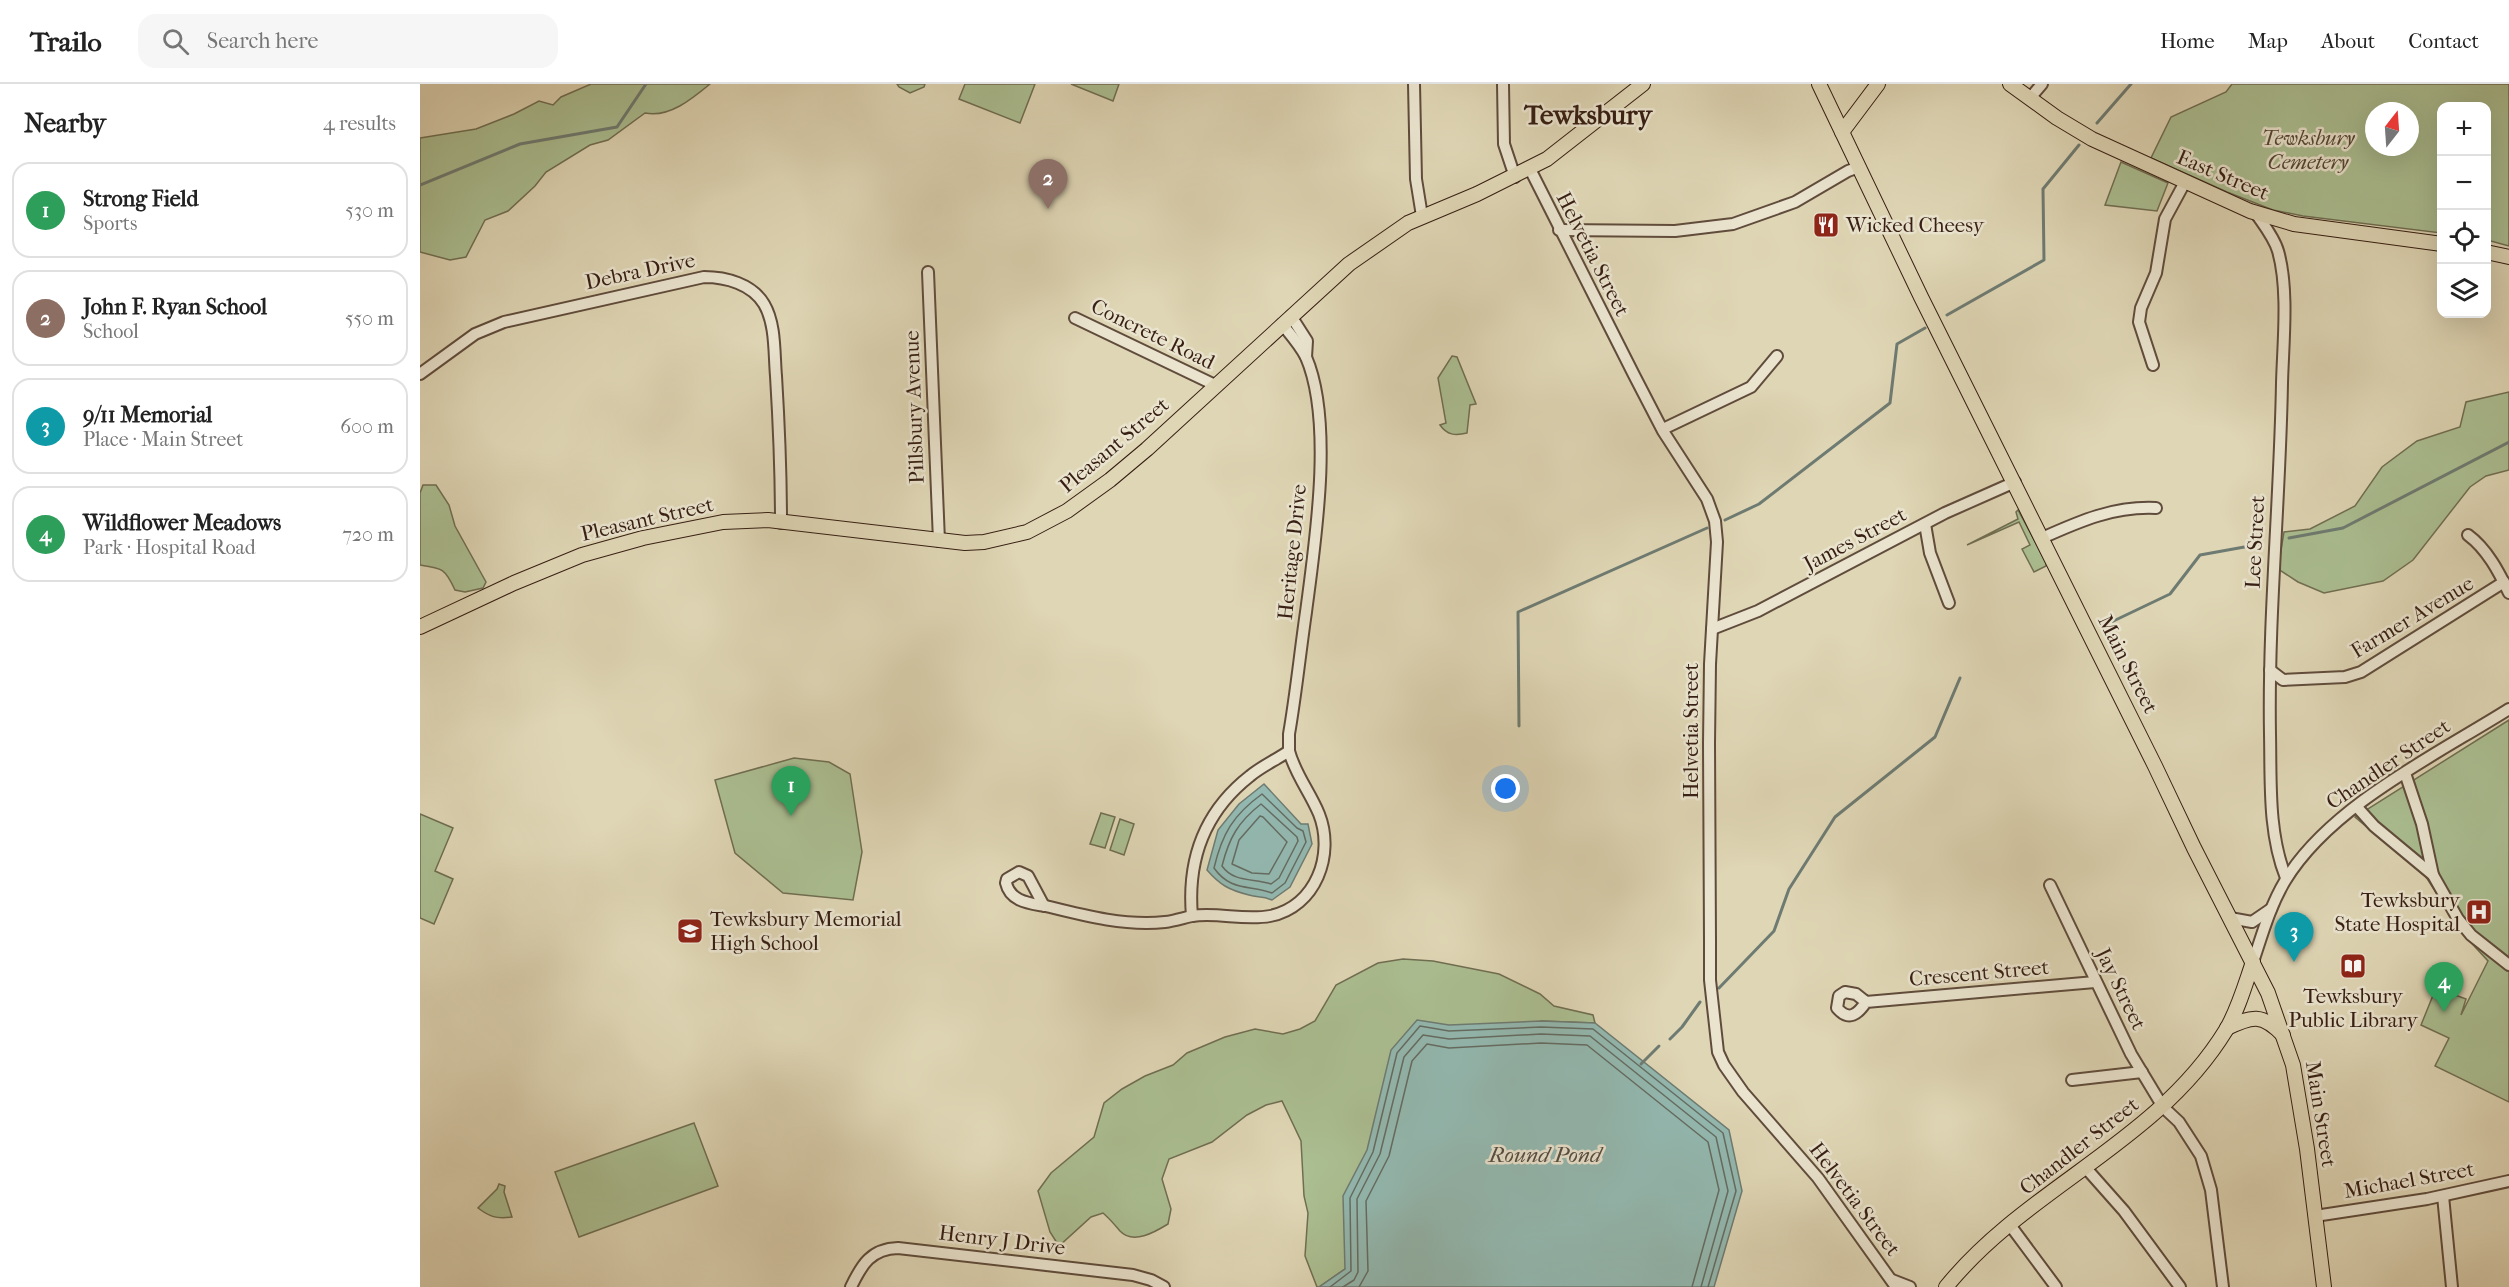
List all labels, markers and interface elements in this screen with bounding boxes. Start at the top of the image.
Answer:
search box [138,14,558,68]
text: Trailo [30,25,102,58]
icon: search [159,25,192,58]
text: Search here [207,28,318,54]
text: Home [2160,29,2215,53]
text: Map [2248,29,2288,53]
text: About [2321,29,2375,53]
text: Contact [2408,29,2479,53]
district label: Tewksbury [1523,99,1653,131]
north arrow [2365,102,2419,156]
map controls [2437,102,2491,318]
button: + [2437,102,2491,156]
text: Nearby [24,108,106,139]
text: 4 results [323,112,396,135]
park label: Tewksbury Cemetery [2261,126,2356,174]
street label: East Street [2173,145,2273,205]
button: − [2437,156,2491,210]
pin: 2 [1028,160,1068,209]
text: Strong Field [83,186,199,212]
street label: Helvetia Street [1551,188,1635,320]
text: 1 [42,199,49,222]
text: 530 m [345,199,394,222]
restaurant icon: Wicked Cheesy [1811,210,1841,240]
button: locate [2437,210,2491,264]
text: Sports [83,212,137,235]
place label: Wicked Cheesy [1845,213,1985,237]
street label: Debra Drive [583,248,697,294]
button: layers [2437,264,2491,318]
text: John F. Ryan School [83,294,267,320]
street label: Concrete Road [1087,294,1219,374]
text: 2 [40,307,51,330]
text: 550 m [345,307,394,330]
text: School [83,320,139,343]
street label: Pillsbury Avenue [899,330,929,484]
street label: Pleasant Street [1054,392,1174,498]
text: 9/11 Memorial [83,402,212,428]
text: 3 [41,415,50,438]
text: 600 m [340,415,394,438]
text: Place · Main Street [83,428,243,451]
street label: Heritage Drive [1273,483,1311,621]
street label: Pleasant Street [578,492,716,546]
street label: Lee Street [2241,494,2269,589]
street label: James Street [1798,502,1911,577]
text: Wildflower Meadows [83,510,281,536]
text: 4 [40,523,51,546]
text: 720 m [342,523,394,546]
text: Park · Hospital Road [83,536,256,559]
street label: Farmer Avenue [2346,571,2478,663]
street label: Main Street [2093,611,2163,718]
street label: Helvetia Street [1679,662,1703,799]
street label: Chandler Street [2322,713,2455,814]
pin: 1 [772,766,811,816]
your location [1491,774,1520,803]
place label: Tewksbury State Hospital [2334,888,2461,936]
hospital icon: Tewksbury State Hospital [2464,897,2494,927]
place label: Tewksbury Memorial High School [710,907,902,955]
pin: 3 [2274,912,2314,962]
school or university icon: Tewksbury Memorial High School [675,916,705,946]
street label: Jay Street [2090,942,2151,1034]
library icon: Tewksbury Public Library [2338,951,2368,981]
street label: Crescent Street [1908,955,2050,991]
pin: 4 [2424,962,2464,1012]
place label: Tewksbury Public Library [2288,984,2418,1032]
street label: Main Street [2301,1059,2341,1169]
street label: Chandler Street [2015,1092,2144,1200]
street label: Helvetia Street [1804,1137,1906,1261]
water label: Round Pond [1487,1142,1604,1168]
street label: Michael Street [2342,1157,2477,1203]
street label: Henry J Drive [937,1220,1067,1260]

